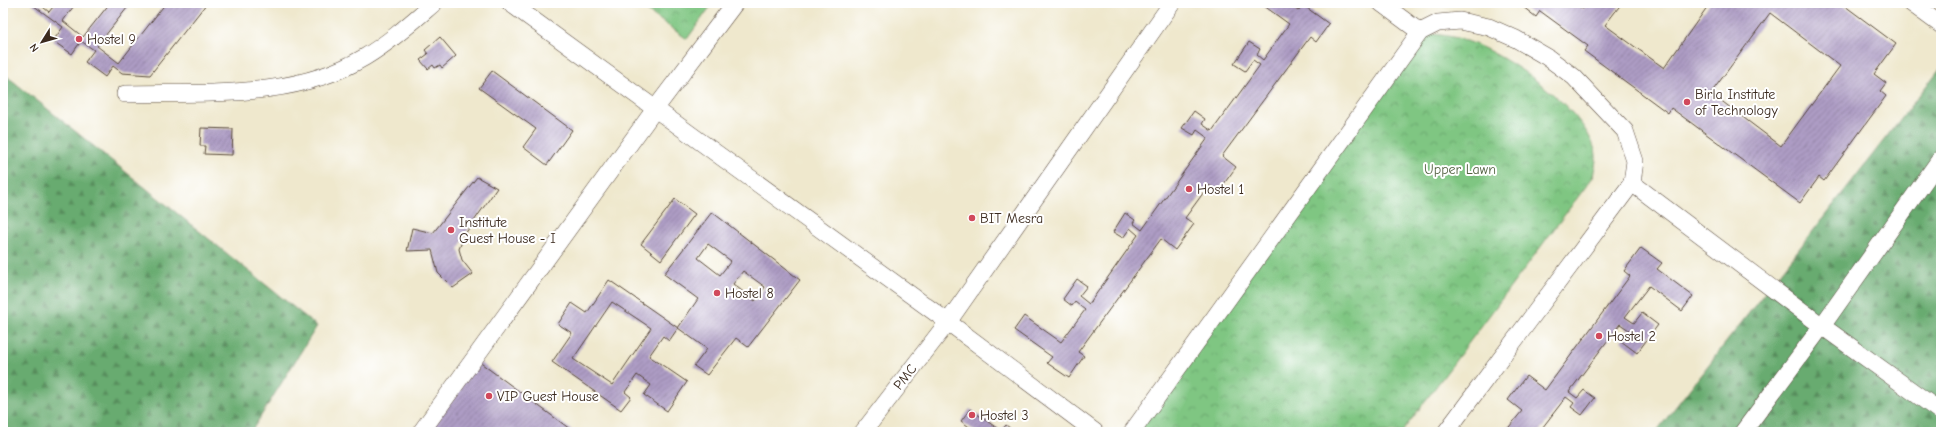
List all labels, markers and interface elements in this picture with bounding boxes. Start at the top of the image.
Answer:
north arrow [22,22,62,62]
place label: Hostel 9 [87,31,136,48]
marker: Hostel 9 [74,34,84,44]
text: N [27,41,42,54]
place label: Birla Institute of Technology [1695,86,1778,119]
marker: Birla Institute of Technology [1682,97,1692,107]
park label: Upper Lawn [1424,161,1496,178]
place label: Hostel 1 [1197,181,1244,198]
marker: Hostel 1 [1184,184,1194,194]
place label: BIT Mesra [980,210,1043,227]
marker: BIT Mesra [967,213,977,223]
place label: Institute Guest House - I [459,214,556,247]
marker: Institute Guest House - I [446,225,456,235]
place label: Hostel 8 [725,285,774,302]
marker: Hostel 8 [712,288,722,298]
place label: Hostel 2 [1607,328,1656,345]
marker: Hostel 2 [1594,331,1604,341]
street label: PMC [890,360,921,393]
place label: VIP Guest House [497,388,599,405]
marker: VIP Guest House [484,391,494,401]
place label: Hostel 3 [980,407,1029,424]
marker: Hostel 3 [967,410,977,420]

